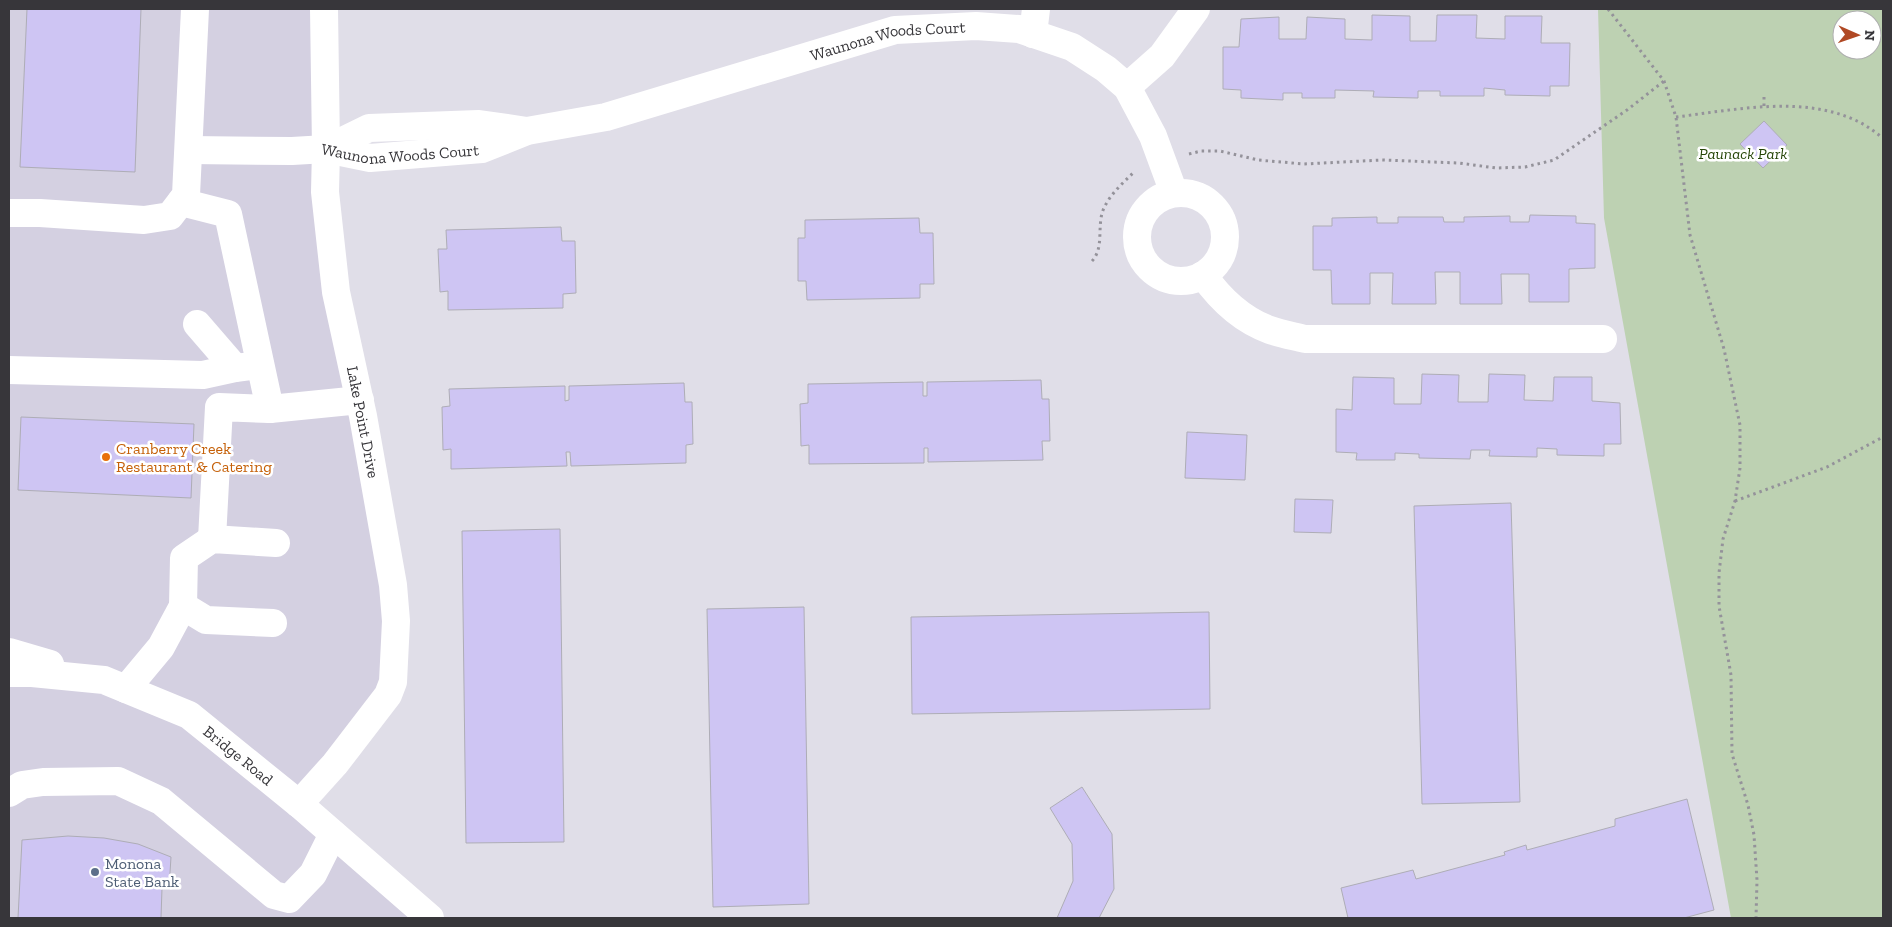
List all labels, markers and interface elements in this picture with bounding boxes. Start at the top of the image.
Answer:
north arrow [1832,10,1882,60]
street label: Waunona Woods Court [808,17,966,65]
text: N [1861,30,1878,41]
street label: Waunona Woods Court [320,139,480,168]
park label: Paunack Park [1699,144,1787,163]
street label: Lake Point Drive [343,364,383,480]
place label: Cranberry Creek Restaurant & Catering [116,439,272,476]
marker: Cranberry Creek Restaurant & Catering [100,451,112,463]
street label: Bridge Road [200,721,277,789]
place label: Monona State Bank [105,854,180,891]
marker: Monona State Bank [89,866,101,878]

